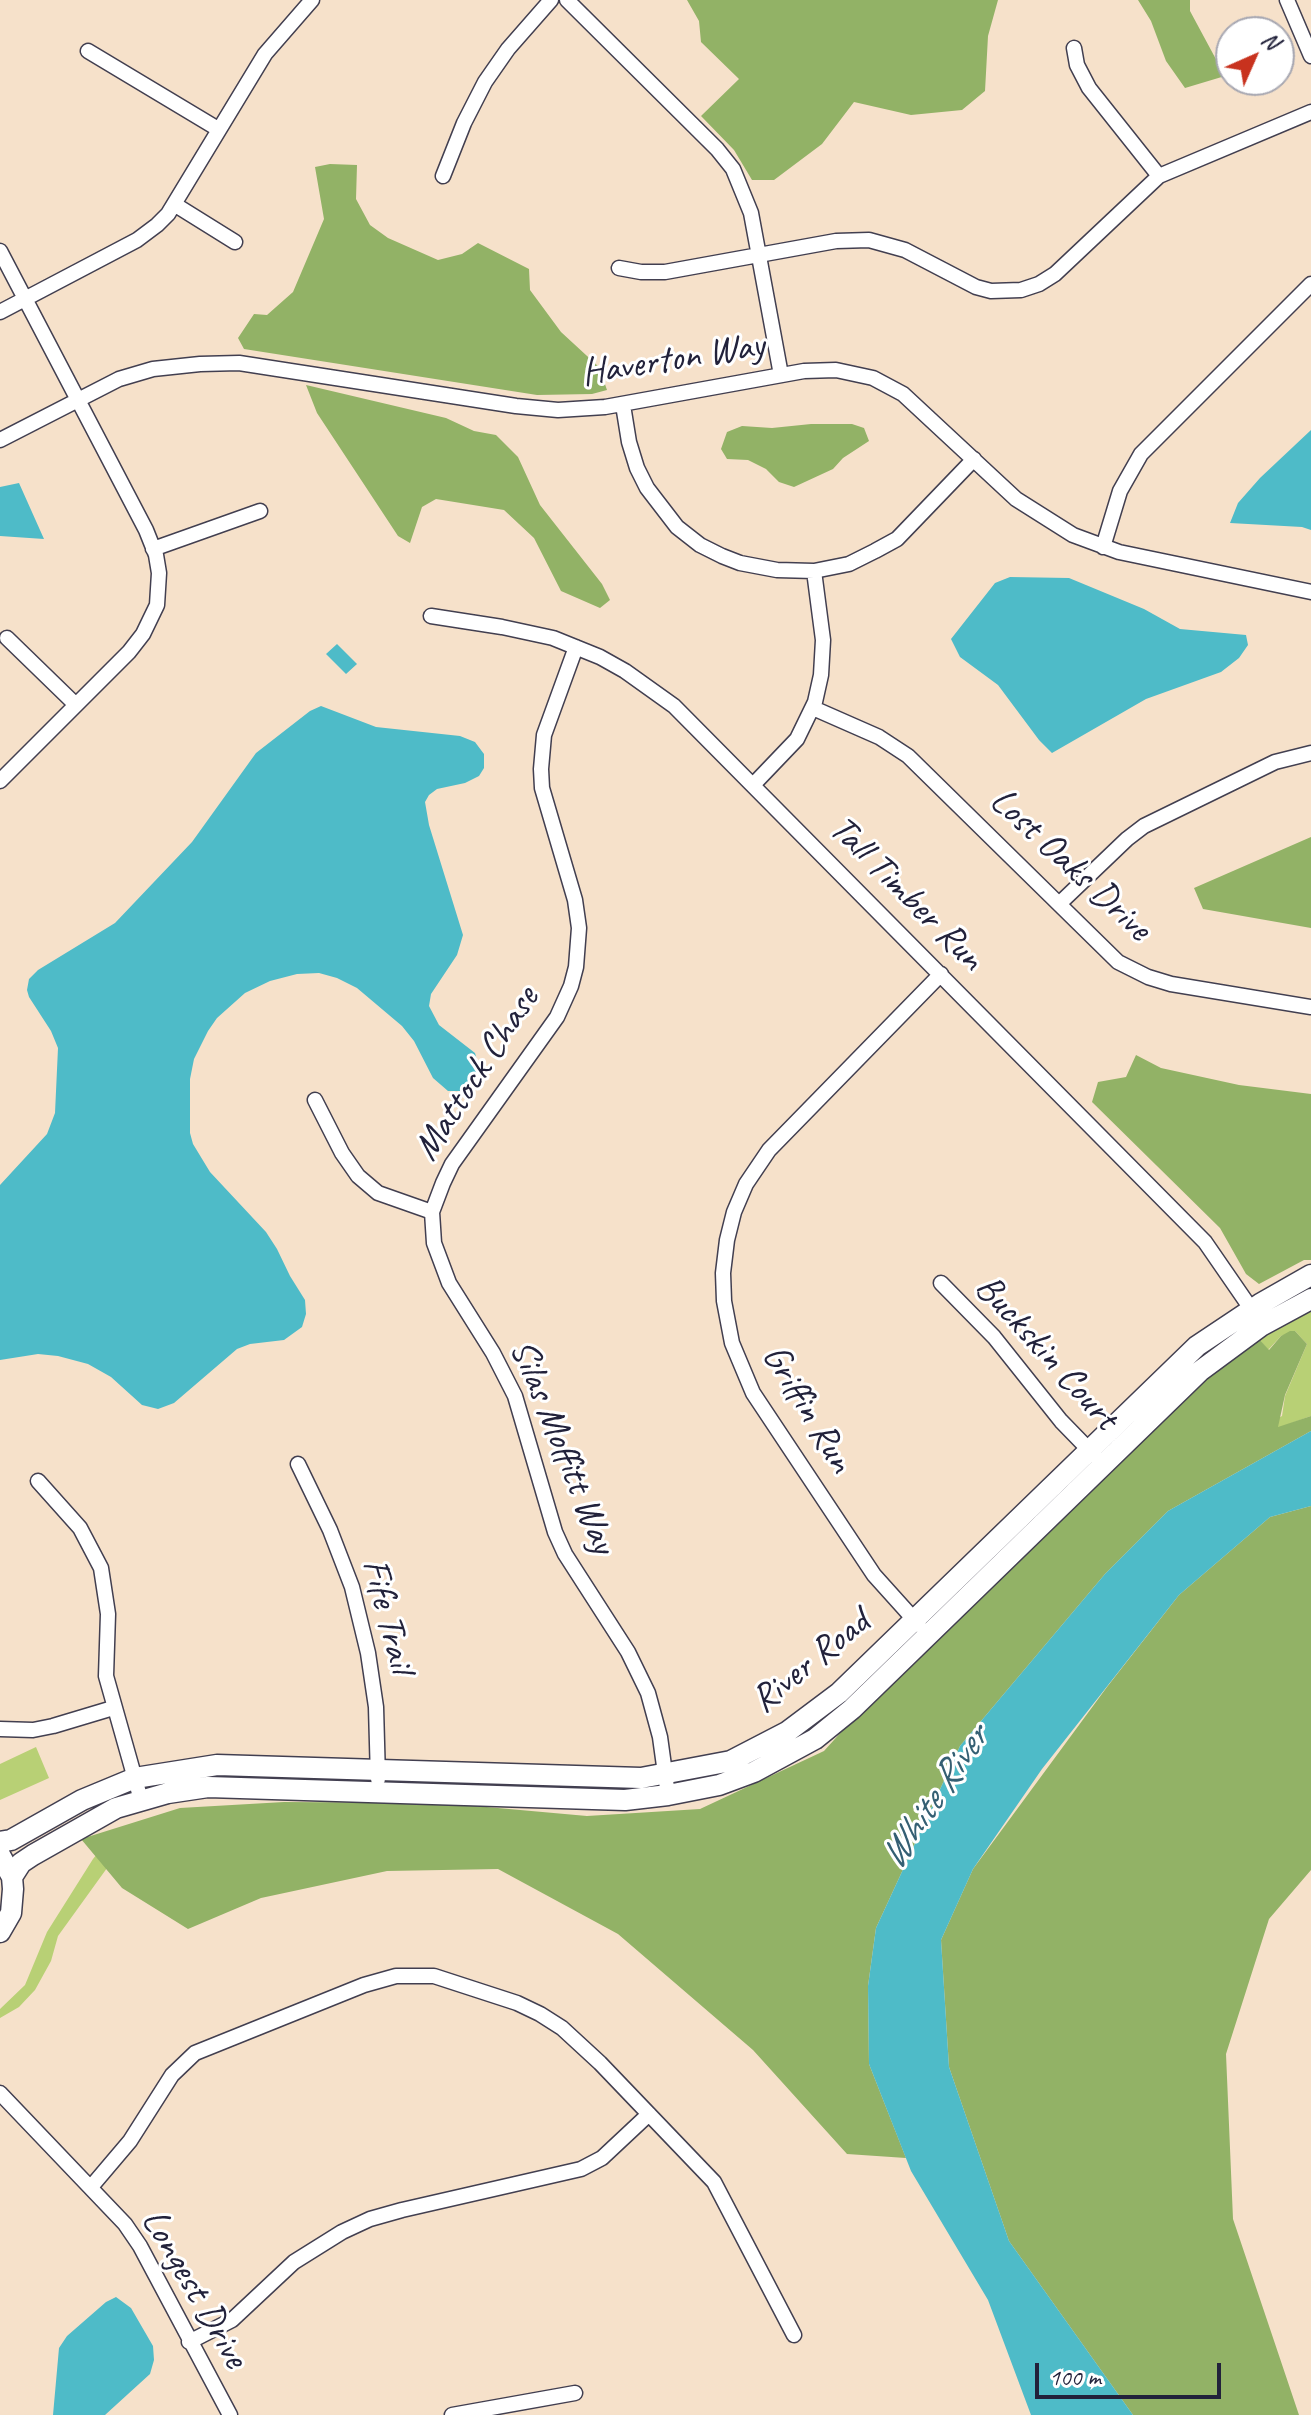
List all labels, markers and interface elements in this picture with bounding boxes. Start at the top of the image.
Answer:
north arrow [1215,16,1295,96]
text: N [1256,26,1285,55]
street label: Haverton Way [578,323,768,397]
street label: Lost Oaks Drive [980,779,1160,951]
street label: Tall Timber Run [819,807,993,981]
street label: Mattock Chase [404,979,550,1169]
street label: Buckskin Court [964,1266,1128,1440]
street label: Silas Moffitt Way [498,1334,626,1560]
street label: Griffin Run [751,1337,863,1481]
street label: Fife Trail [351,1554,423,1678]
street label: River Road [743,1600,879,1724]
water label: White River [870,1717,1000,1879]
street label: Longest Drive [130,2202,258,2376]
scale bar [1039,2347,1225,2397]
text: 100 m [1049,2362,1101,2392]

